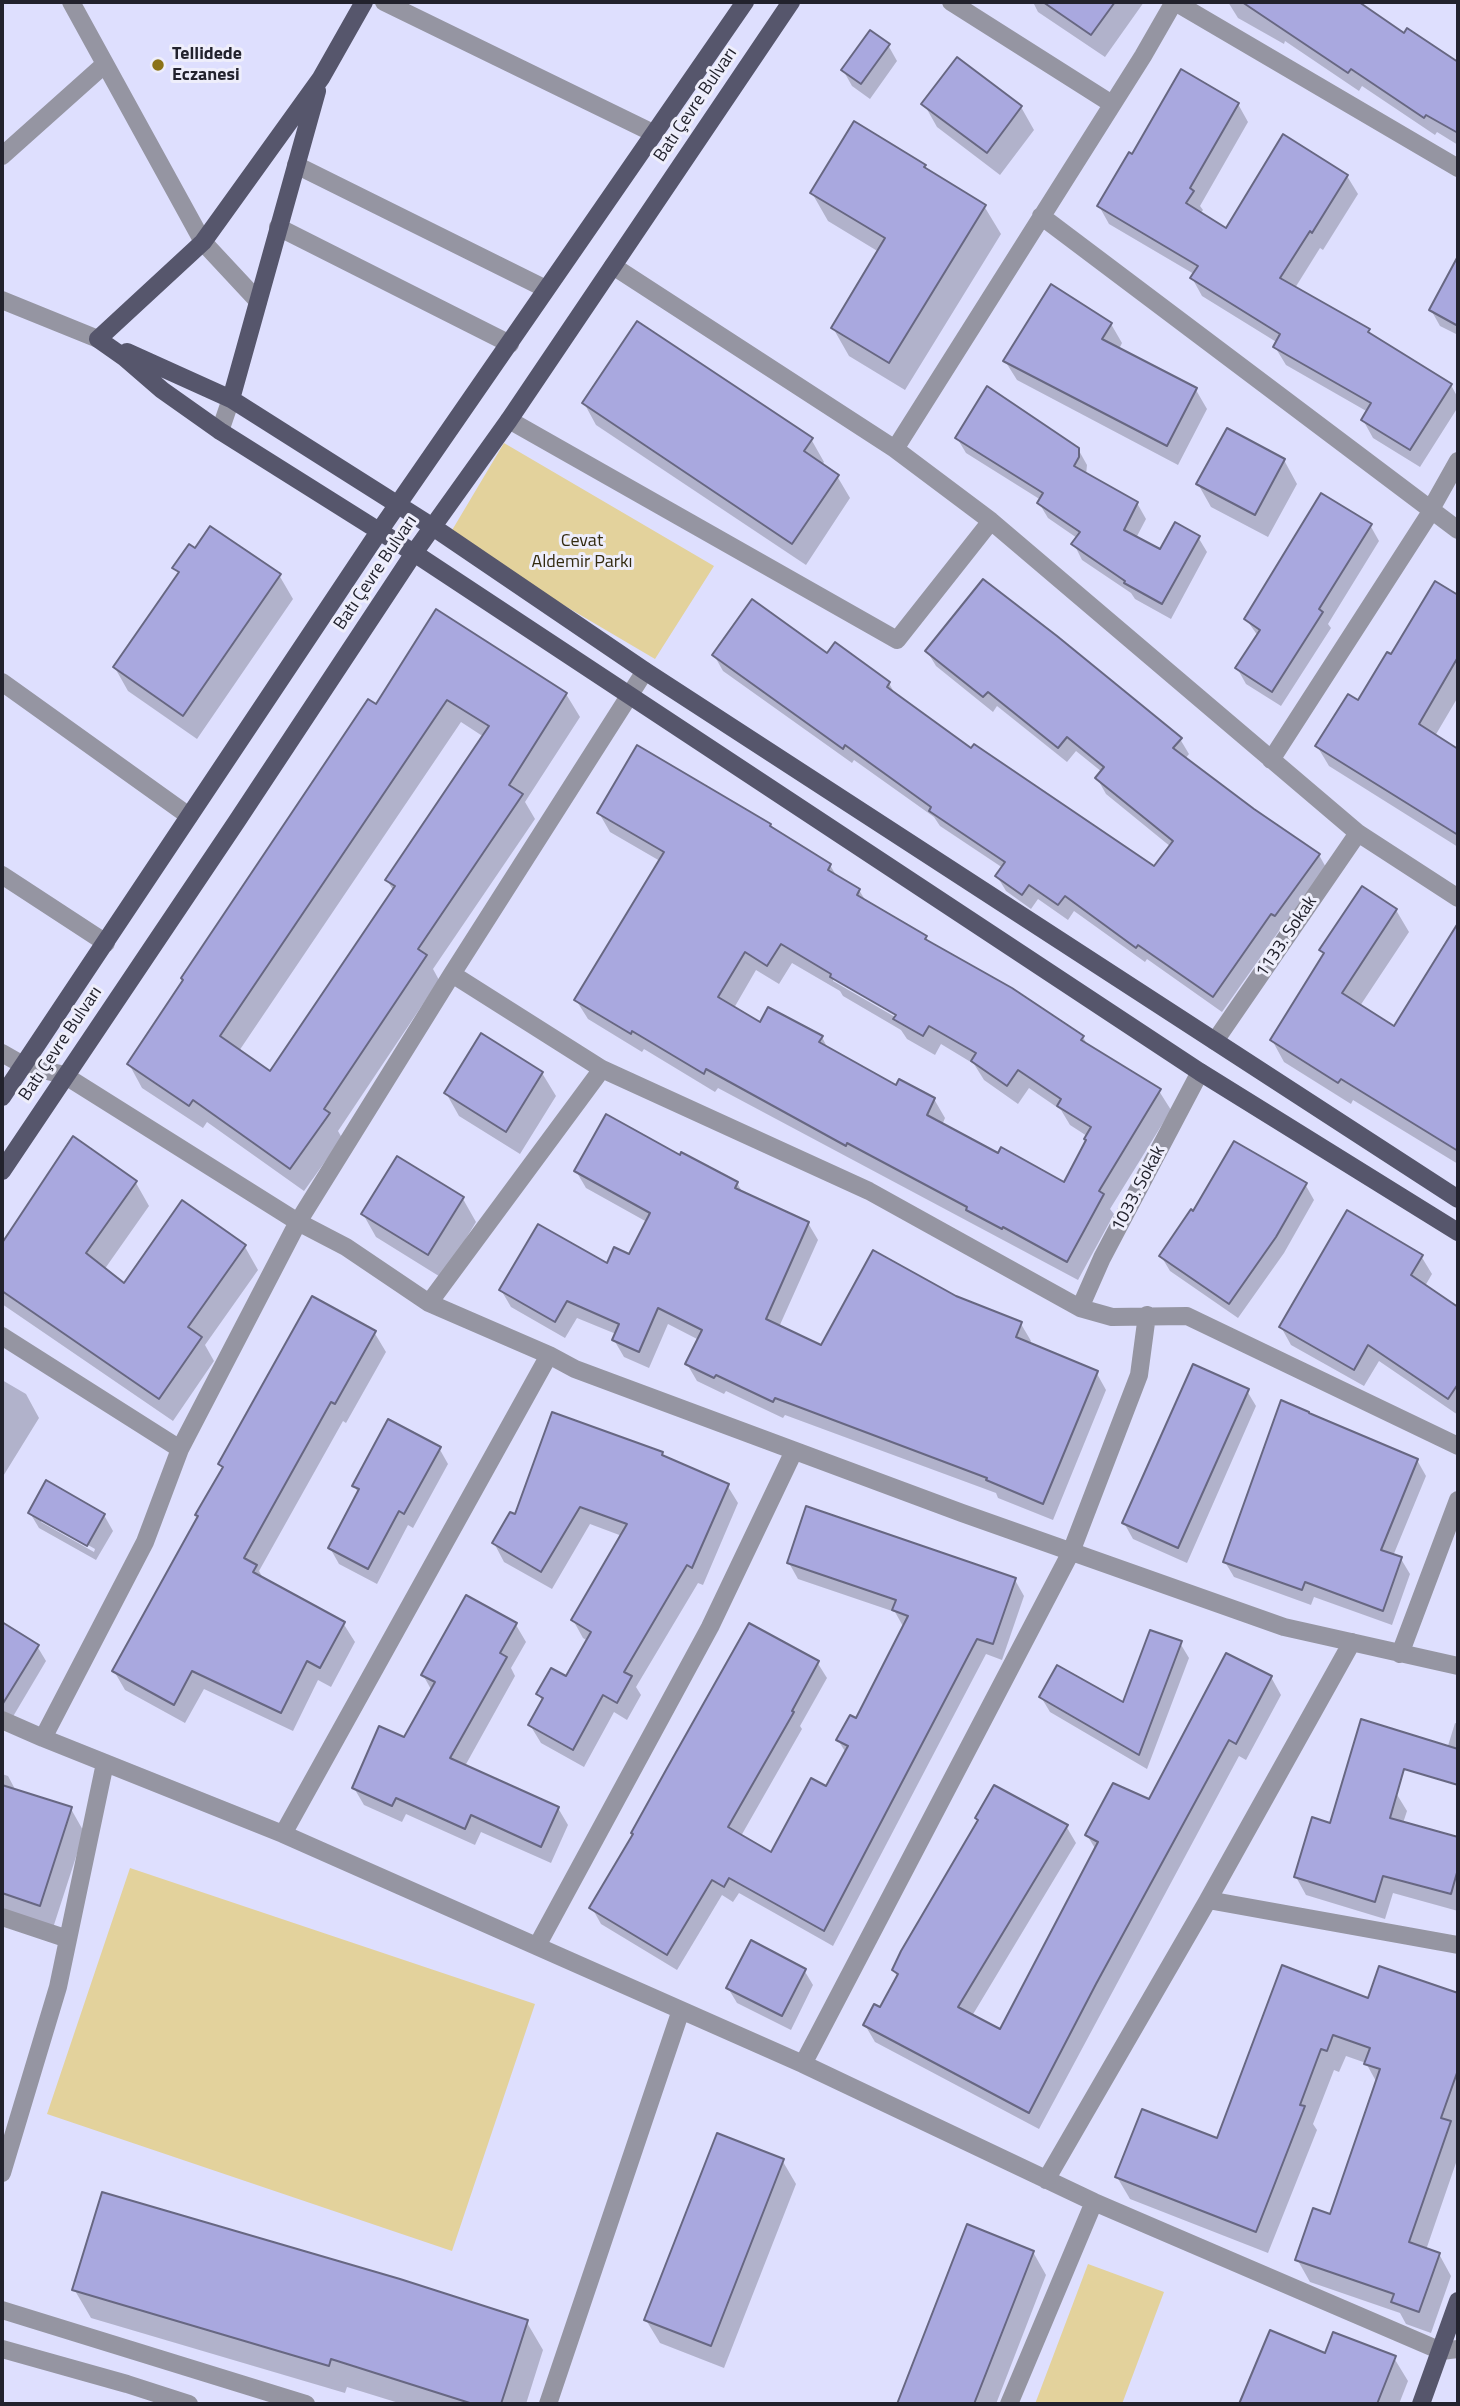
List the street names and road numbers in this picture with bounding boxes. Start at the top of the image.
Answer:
street label: Batı Çevre Bulvarı [650,44,742,166]
street label: Batı Çevre Bulvarı [330,512,422,634]
street label: 1133. Sokak [1252,892,1322,982]
street label: Batı Çevre Bulvarı [15,983,107,1105]
street label: 1033. Sokak [1107,1143,1171,1235]

